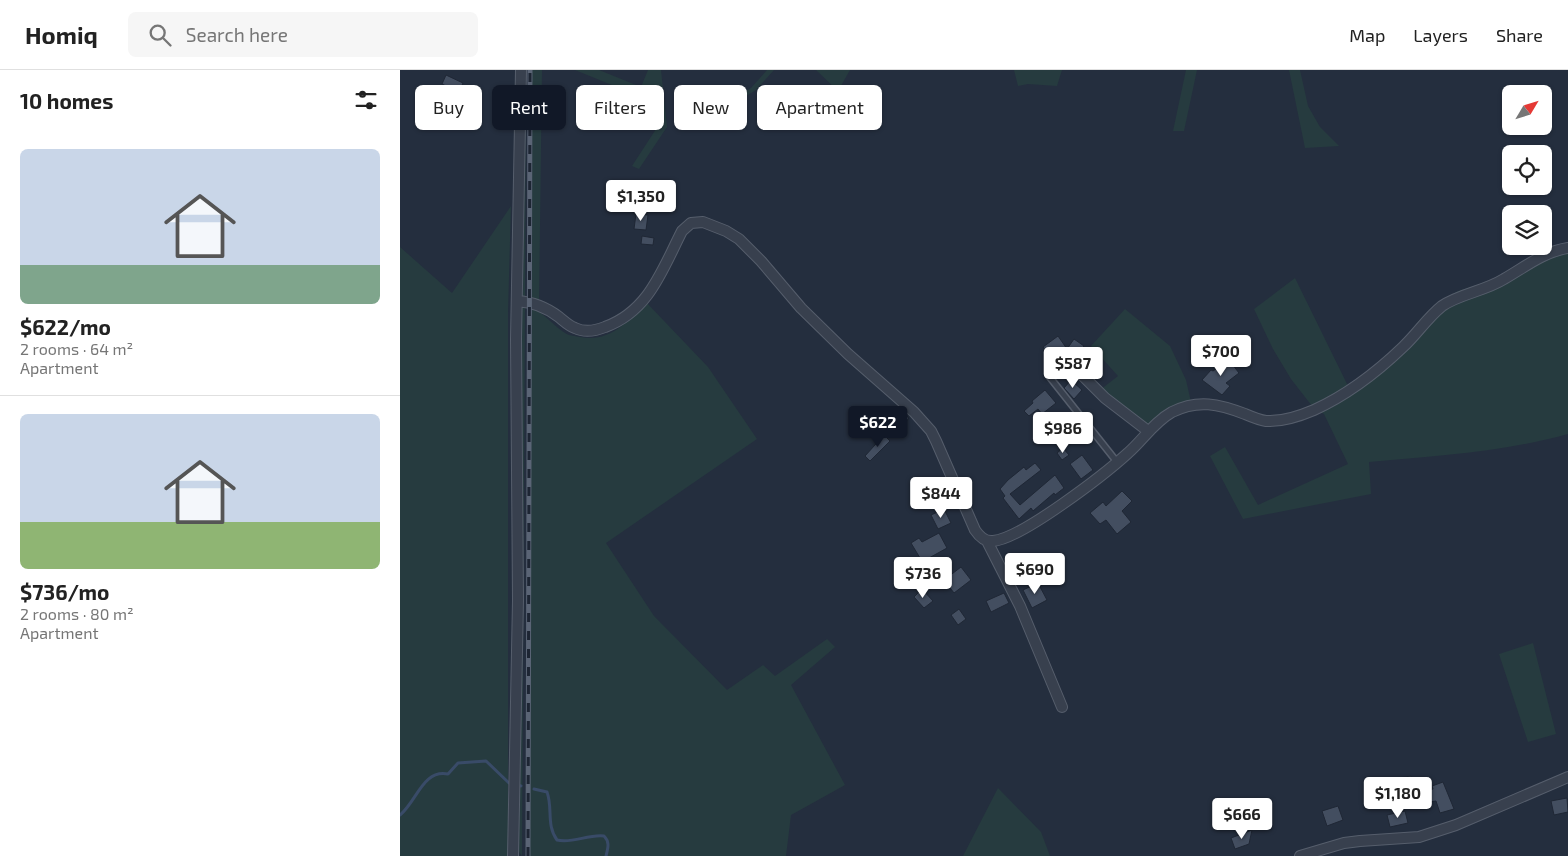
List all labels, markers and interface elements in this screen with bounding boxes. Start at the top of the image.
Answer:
search box [128,12,478,57]
text: Homiq [25,20,98,49]
icon: search [146,21,174,49]
text: Search here [186,23,288,46]
text: Map [1349,24,1385,46]
text: Layers [1413,24,1468,46]
text: Share [1496,24,1543,46]
chip: Buy [415,85,482,130]
chip: Rent [492,85,566,130]
chip: Filters [576,85,664,130]
chip: New [674,85,747,130]
chip: Apartment [757,85,882,130]
north arrow [1502,85,1552,135]
map controls [1502,85,1552,255]
icon: filters [352,86,380,114]
text: 10 homes [20,88,113,113]
button: locate [1502,145,1552,195]
pin: $1,350 [600,180,682,222]
icon: home [155,181,245,271]
text: $1,350 [617,186,665,205]
button: layers [1502,205,1552,255]
text: $622/mo [20,314,111,339]
pin: $700 [1191,334,1251,377]
text: 2 rooms · 64 m² [20,339,133,358]
text: $700 [1202,341,1240,360]
pin: $587 [1043,346,1103,389]
text: $587 [1055,353,1091,372]
text: Apartment [20,358,99,377]
pin: $622 [848,406,908,448]
text: $622 [859,412,897,431]
pin: $986 [1033,412,1093,454]
text: $986 [1044,418,1082,437]
icon: home [155,447,245,537]
pin: $844 [911,476,971,519]
text: $844 [921,483,961,502]
pin: $690 [1005,552,1065,595]
pin: $736 [893,556,953,599]
text: $690 [1016,559,1054,578]
text: $736 [905,563,941,582]
text: $736/mo [20,579,109,604]
text: 2 rooms · 80 m² [20,604,134,623]
text: Apartment [20,623,99,642]
pin: $1,180 [1357,776,1439,819]
text: $1,180 [1375,783,1421,802]
pin: $666 [1212,798,1272,840]
text: $666 [1223,804,1261,823]

